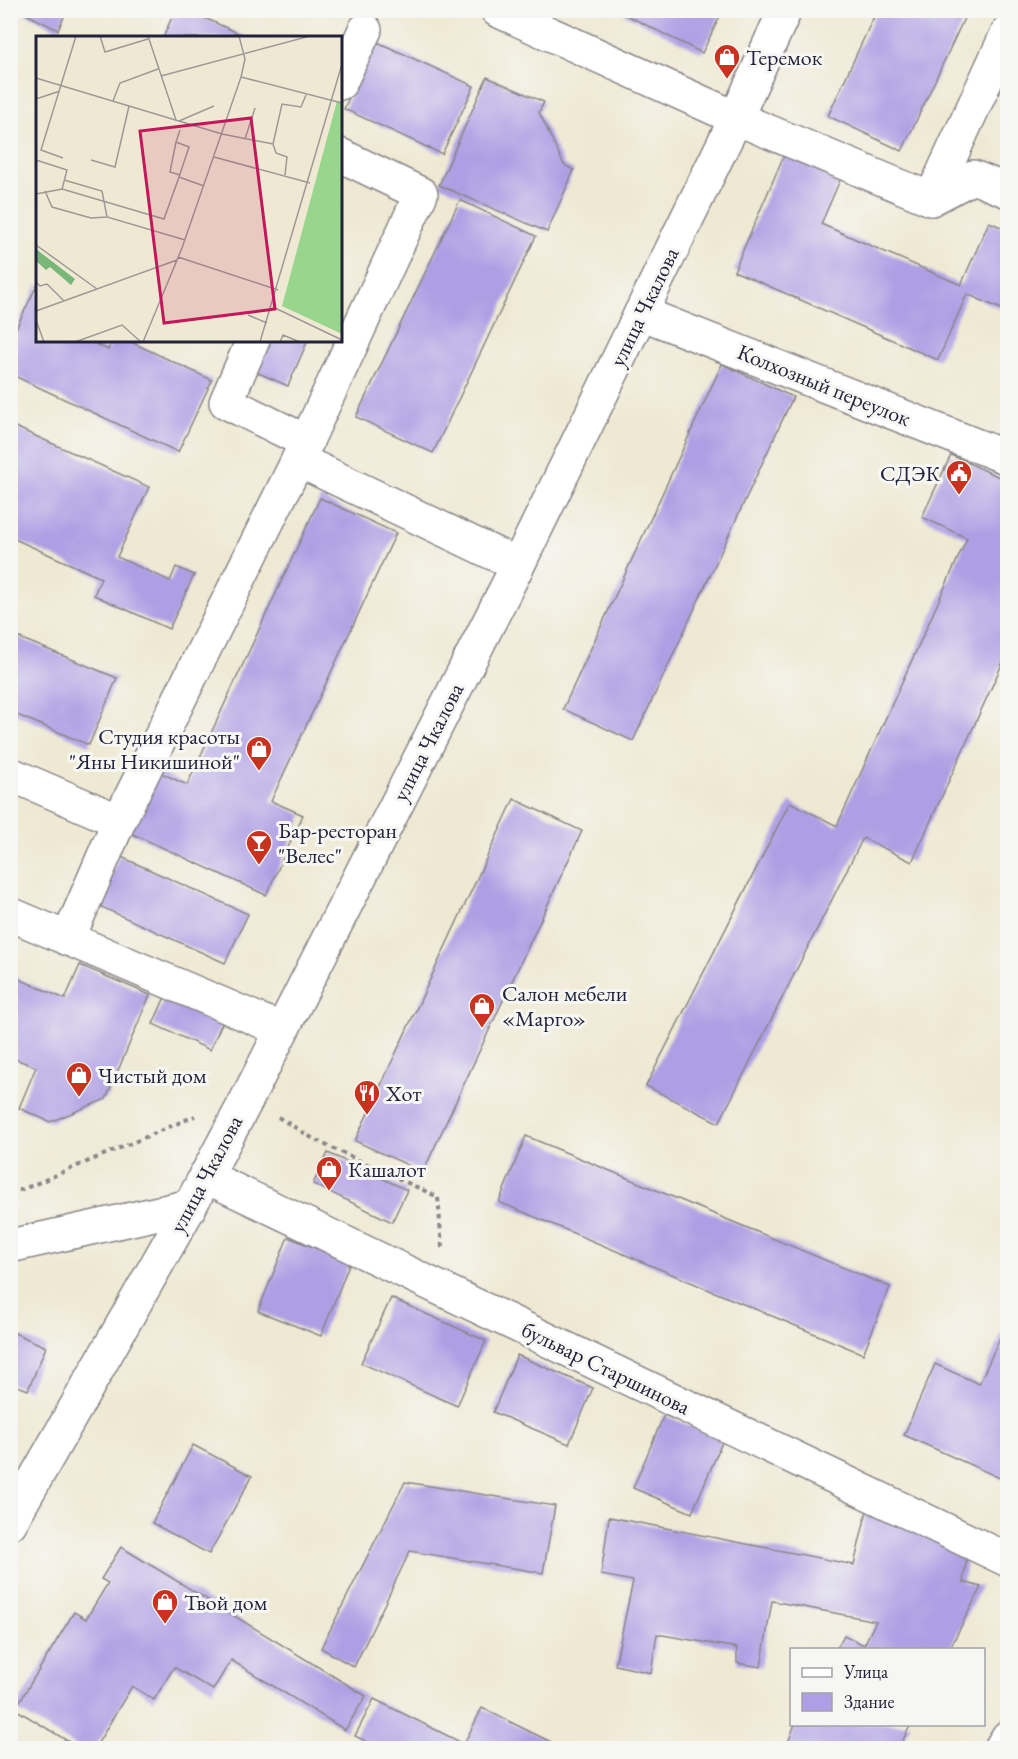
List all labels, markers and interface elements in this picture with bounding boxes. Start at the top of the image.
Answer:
inset map [36,36,342,342]
shop icon: Теремок [712,42,742,80]
place label: Теремок [746,43,823,72]
street label: улица Чкалова [603,242,685,371]
street label: Колхозный переулок [733,337,915,433]
public building icon: СДЭК [944,458,974,496]
place label: СДЭК [880,459,940,488]
street label: улица Чкалова [386,678,470,806]
place label: Студия красоты "Яны Никишиной" [69,722,240,776]
shop icon: Студия красоты "Яны Никишиной" [244,734,274,772]
place label: Бар-ресторан "Велес" [278,816,397,870]
bar icon: Бар-ресторан "Велес" [244,828,274,866]
place label: Салон мебели «Марго» [502,979,628,1033]
shop icon: Салон мебели «Марго» [467,991,497,1029]
shop icon: Чистый дом [64,1060,94,1098]
place label: Чистый дом [98,1061,207,1090]
restaurant icon: Хот [352,1078,382,1116]
place label: Хот [385,1079,421,1108]
street label: улица Чкалова [163,1110,249,1238]
shop icon: Кашалот [314,1154,344,1192]
place label: Кашалот [348,1155,426,1184]
street label: бульвар Старшинова [517,1315,695,1421]
shop icon: Твой дом [150,1587,180,1625]
place label: Твой дом [184,1588,267,1617]
legend [790,1648,985,1726]
text: Улица [843,1660,889,1683]
text: Здание [844,1690,894,1713]

